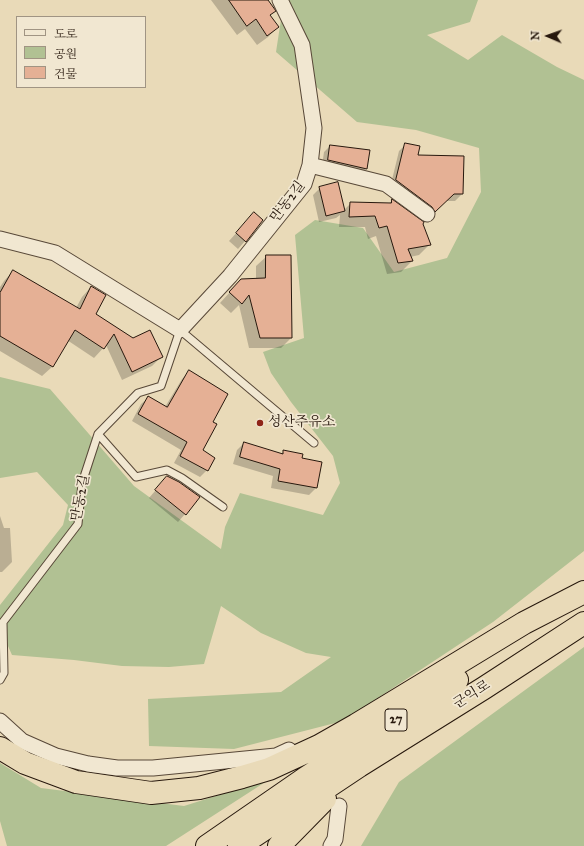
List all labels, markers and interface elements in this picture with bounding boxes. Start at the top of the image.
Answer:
legend [16,16,146,88]
north arrow [528,16,568,56]
text: 도로 [54,27,77,41]
text: N [529,31,542,40]
text: 공원 [54,47,77,61]
text: 건물 [54,67,77,81]
street label: 만동2길 [267,178,309,226]
place label: 성산주유소 [268,415,336,431]
marker: 성산주유소 [255,418,265,428]
street label: 만동2길 [68,473,94,523]
street label: 군익로 [450,677,494,713]
road number: 27 [385,709,407,731]

